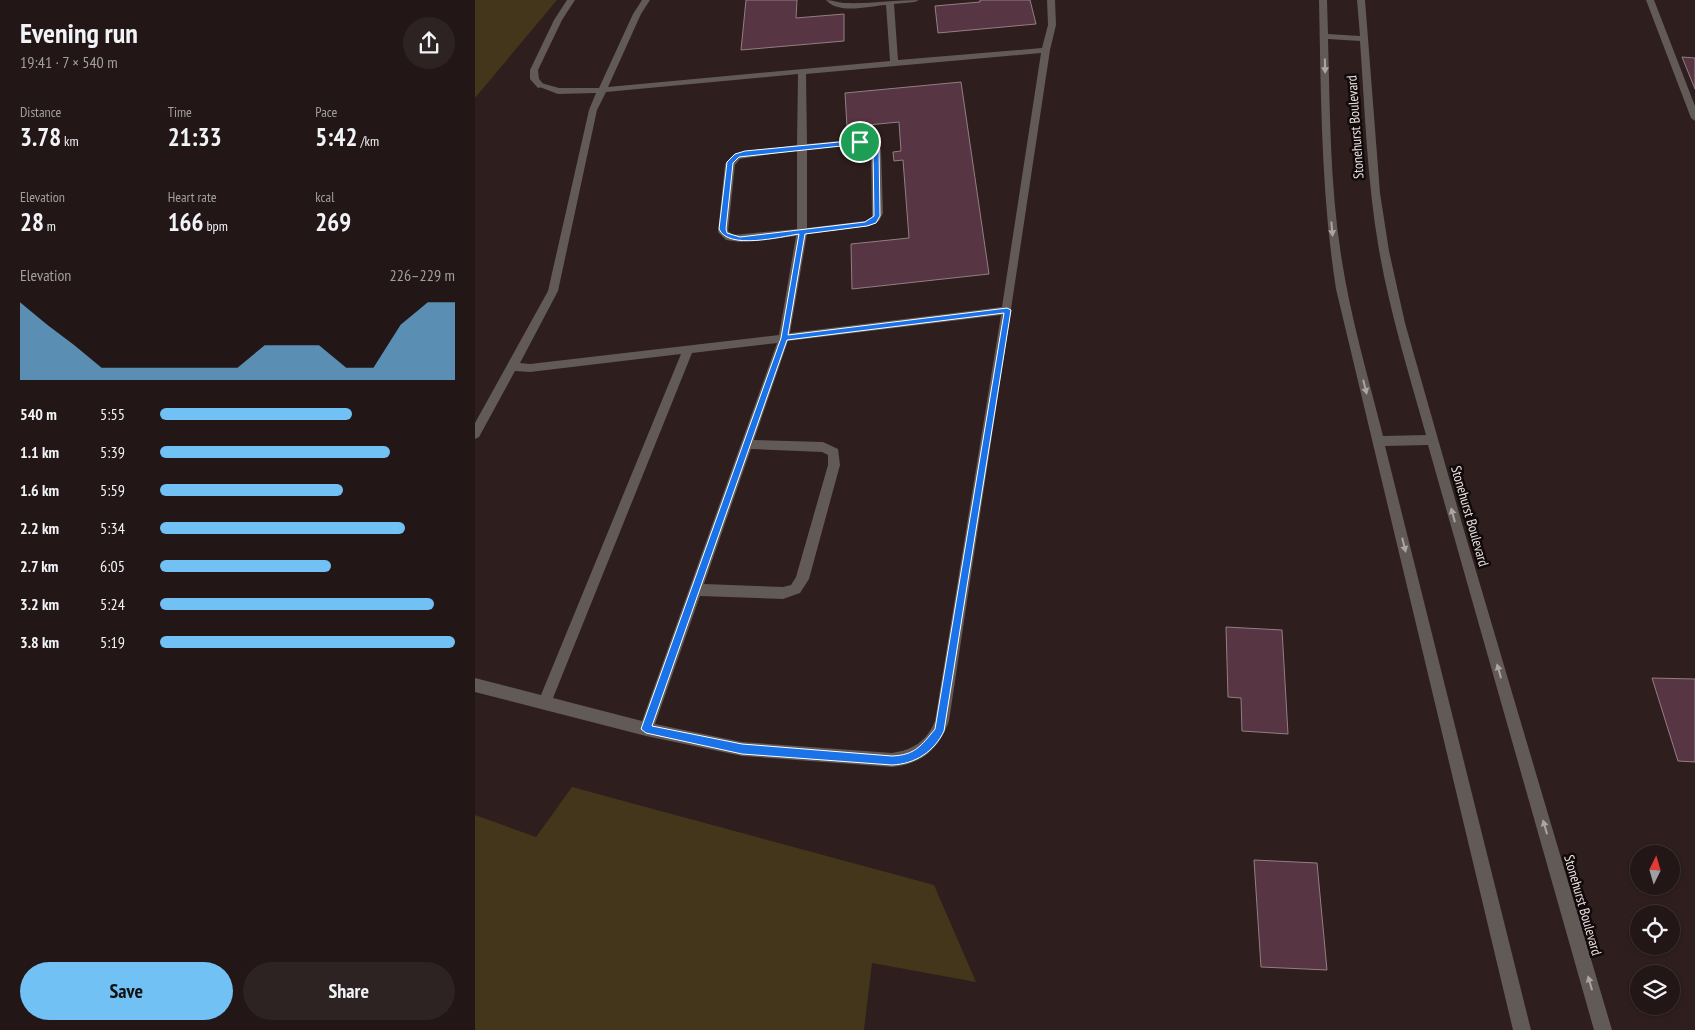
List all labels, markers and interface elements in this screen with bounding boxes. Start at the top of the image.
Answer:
text: Evening run [20,14,138,51]
button: share [403,17,455,69]
text: 19:41 · 7 × 540 m [20,52,118,72]
one-way arrow [1321,58,1329,74]
street label: Stonehurst Boulevard [1342,75,1368,179]
text: Distance [20,103,61,121]
text: Time [168,103,192,121]
text: Pace [315,103,337,121]
text: 3.78 [20,121,61,153]
text: 21:33 [168,121,222,153]
text: 5:42 [315,121,357,153]
pin [839,121,881,163]
icon: arrive [846,128,874,156]
text: km [61,132,79,150]
text: /km [357,132,379,150]
text: Elevation [20,188,65,206]
text: Heart rate [168,188,217,206]
text: kcal [315,188,334,206]
text: 28 [20,206,44,238]
text: 166 [168,206,204,238]
text: 269 [315,206,351,238]
text: m [44,217,56,235]
text: bpm [204,217,228,235]
one-way arrow [1328,221,1336,237]
text: Elevation [20,265,71,285]
text: 226–229 m [390,265,455,285]
one-way arrow [1361,380,1369,395]
text: 540 m [20,404,57,424]
text: 5:55 [100,404,125,424]
text: 1.1 km [20,442,59,462]
text: 5:39 [100,442,125,462]
street label: Stonehurst Boulevard [1447,464,1493,568]
text: 1.6 km [20,480,59,500]
text: 5:59 [100,480,125,500]
one-way arrow [1449,508,1457,523]
text: 2.2 km [20,518,59,538]
text: 5:34 [100,518,125,538]
one-way arrow [1400,538,1408,553]
text: 2.7 km [20,556,58,576]
text: 6:05 [100,556,125,576]
text: 3.2 km [20,594,59,614]
text: 5:24 [100,594,125,614]
text: 3.8 km [20,632,59,652]
text: 5:19 [100,632,125,652]
one-way arrow [1495,664,1503,679]
one-way arrow [1540,819,1548,834]
north arrow [1630,845,1680,895]
map controls [1630,845,1680,1015]
street label: Stonehurst Boulevard [1560,853,1606,957]
button: locate [1630,905,1680,955]
button: Save [20,962,233,1020]
button: Share [243,962,455,1020]
button: layers [1630,965,1680,1015]
one-way arrow [1585,976,1593,991]

